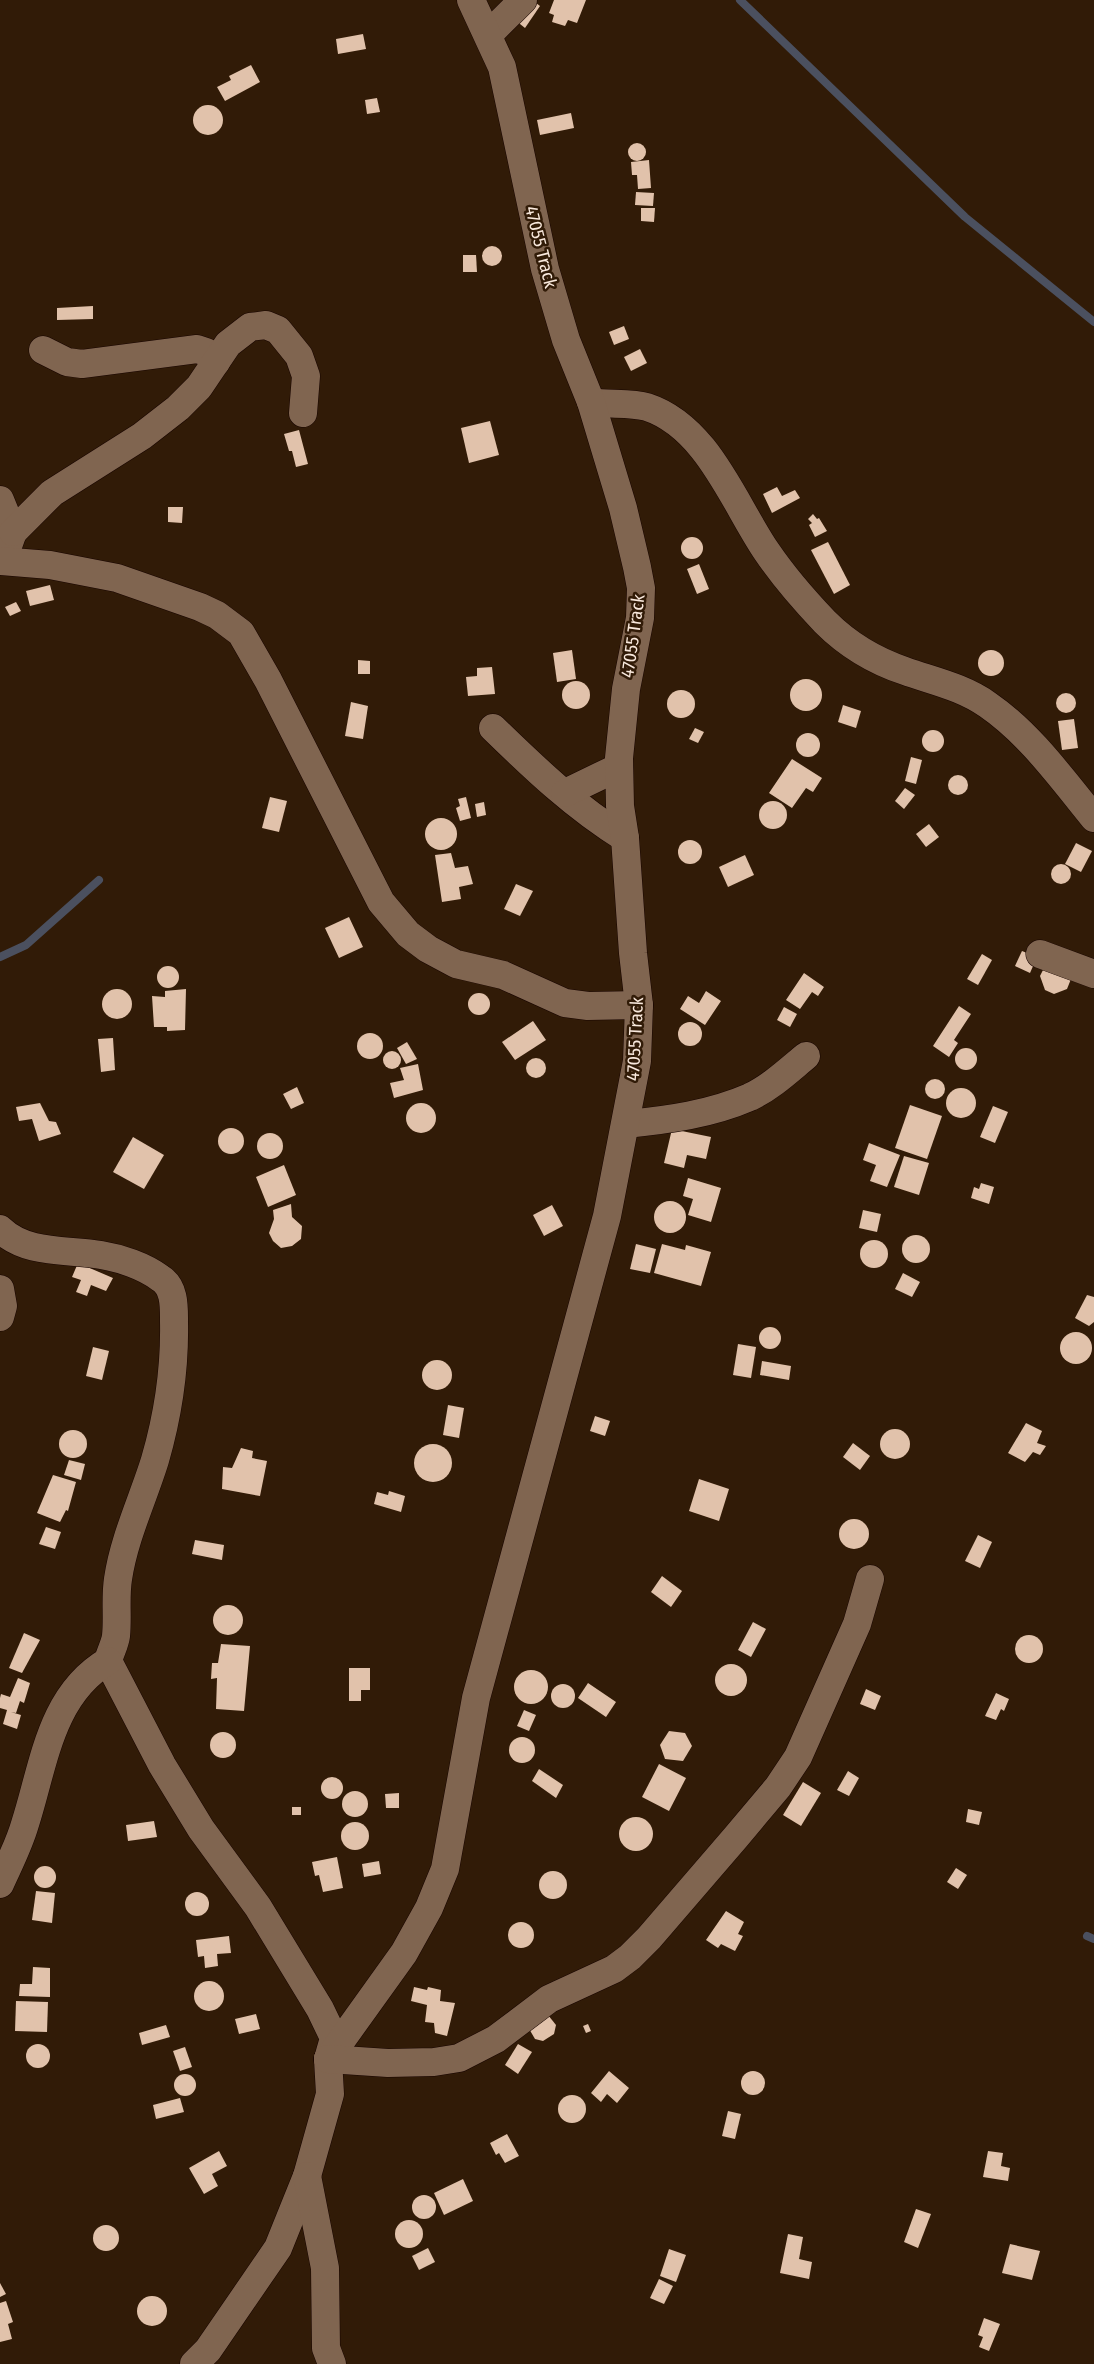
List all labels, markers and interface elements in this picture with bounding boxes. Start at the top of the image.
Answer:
street label: 47055 Track [520,204,562,291]
street label: 47055 Track [616,592,650,679]
street label: 47055 Track [622,996,648,1081]

